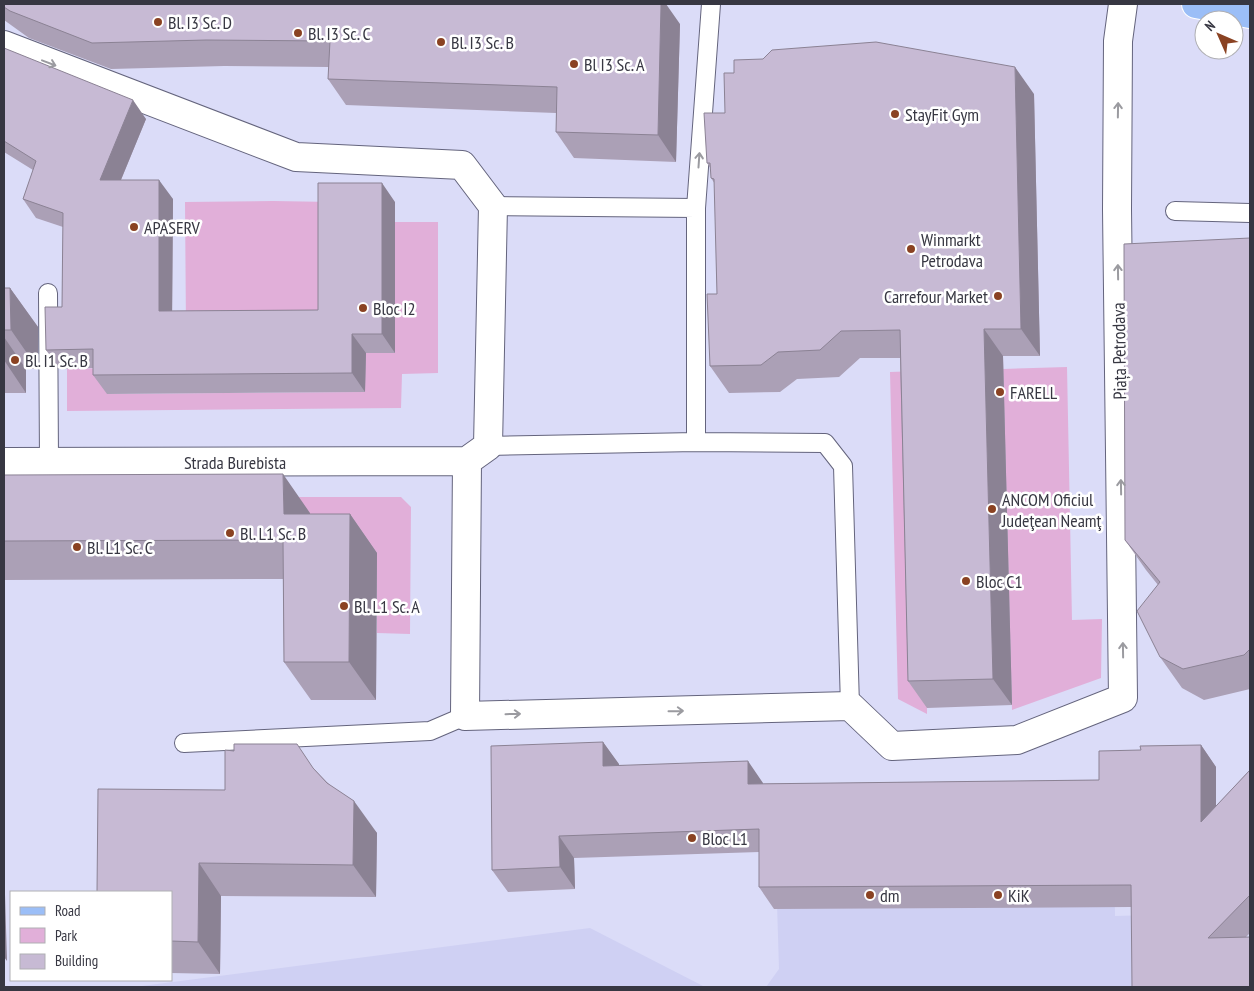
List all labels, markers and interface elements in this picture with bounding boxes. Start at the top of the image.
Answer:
north arrow [1194,10,1244,60]
place label: Bl. I3 Sc. D [168,11,232,34]
marker: Bl. I3 Sc. D [152,16,164,28]
text: N [1201,17,1219,35]
place label: Bl. I3 Sc. C [308,22,371,45]
marker: Bl. I3 Sc. C [292,27,304,39]
place label: Bl. I3 Sc. B [451,31,514,54]
marker: Bl. I3 Sc. B [435,36,447,48]
place label: Bl I3 Sc. A [584,53,645,76]
one-way arrow [41,58,56,68]
marker: Bl I3 Sc. A [568,58,580,70]
one-way arrow [1113,102,1123,118]
place label: StayFit Gym [905,103,979,126]
marker: StayFit Gym [889,108,901,120]
one-way arrow [695,152,704,168]
place label: APASERV [144,216,201,239]
marker: APASERV [128,221,140,233]
place label: Winmarkt Petrodava [921,228,983,272]
marker: Winmarkt Petrodava [905,243,917,255]
one-way arrow [1113,265,1123,281]
place label: Carrefour Market [884,285,988,308]
marker: Carrefour Market [992,290,1004,302]
place label: Bloc I2 [373,297,416,320]
marker: Bloc I2 [357,302,369,314]
street label: Piața Petrodava [1107,302,1131,400]
place label: Bl. I1 Sc. B [25,349,88,372]
marker: Bl. I1 Sc. B [9,354,21,366]
place label: FARELL [1010,381,1058,404]
marker: FARELL [994,386,1006,398]
street label: Strada Burebista [184,451,286,474]
one-way arrow [1116,479,1125,495]
place label: ANCOM Oficiul Judeţean Neamţ [1001,488,1102,532]
marker: ANCOM Oficiul Judeţean Neamţ [986,503,998,515]
place label: Bl. L1 Sc. B [240,522,306,545]
marker: Bl. L1 Sc. B [224,527,236,539]
place label: Bl. L1 Sc. C [87,536,153,559]
marker: Bl. L1 Sc. C [71,541,83,553]
place label: Bloc C1 [976,570,1023,593]
marker: Bloc C1 [960,575,972,587]
place label: Bl. L1 Sc. A [354,595,420,618]
marker: Bl. L1 Sc. A [338,600,350,612]
one-way arrow [1118,642,1128,658]
one-way arrow [668,706,684,715]
one-way arrow [505,710,521,719]
place label: Bloc L1 [702,827,748,850]
marker: Bloc L1 [686,832,698,844]
place label: dm [880,884,900,907]
place label: KiK [1008,884,1030,907]
marker: dm [864,889,876,901]
marker: KiK [992,889,1004,901]
legend [10,891,172,981]
text: Road [55,901,81,920]
text: Park [55,926,77,945]
text: Building [55,951,98,970]

